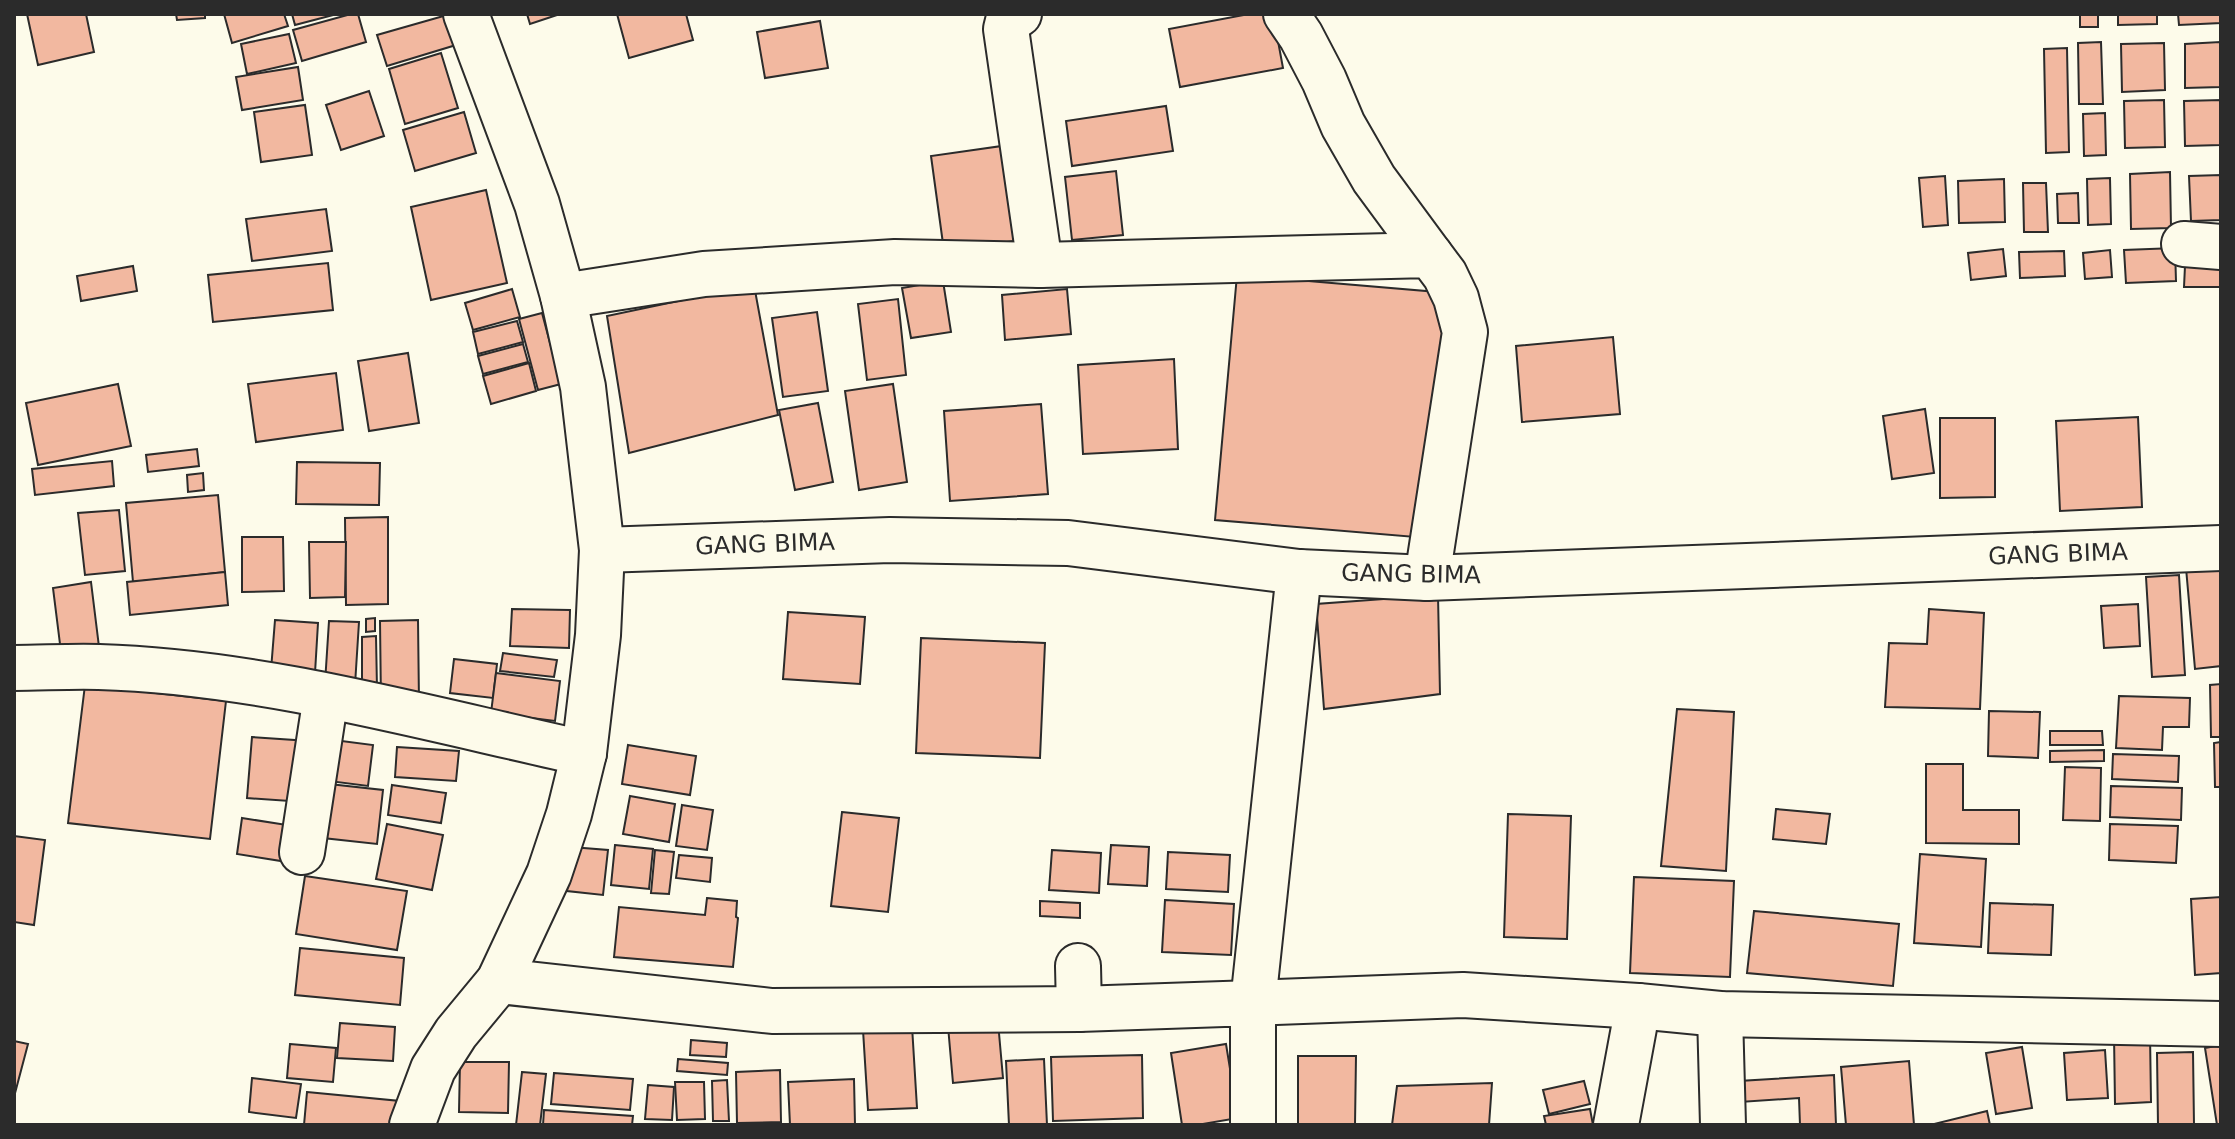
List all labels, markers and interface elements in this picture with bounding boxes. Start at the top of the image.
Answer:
street label: GANG BIMA [695,528,836,560]
street label: GANG BIMA [1988,538,2129,570]
street label: GANG BIMA [1341,559,1482,589]

